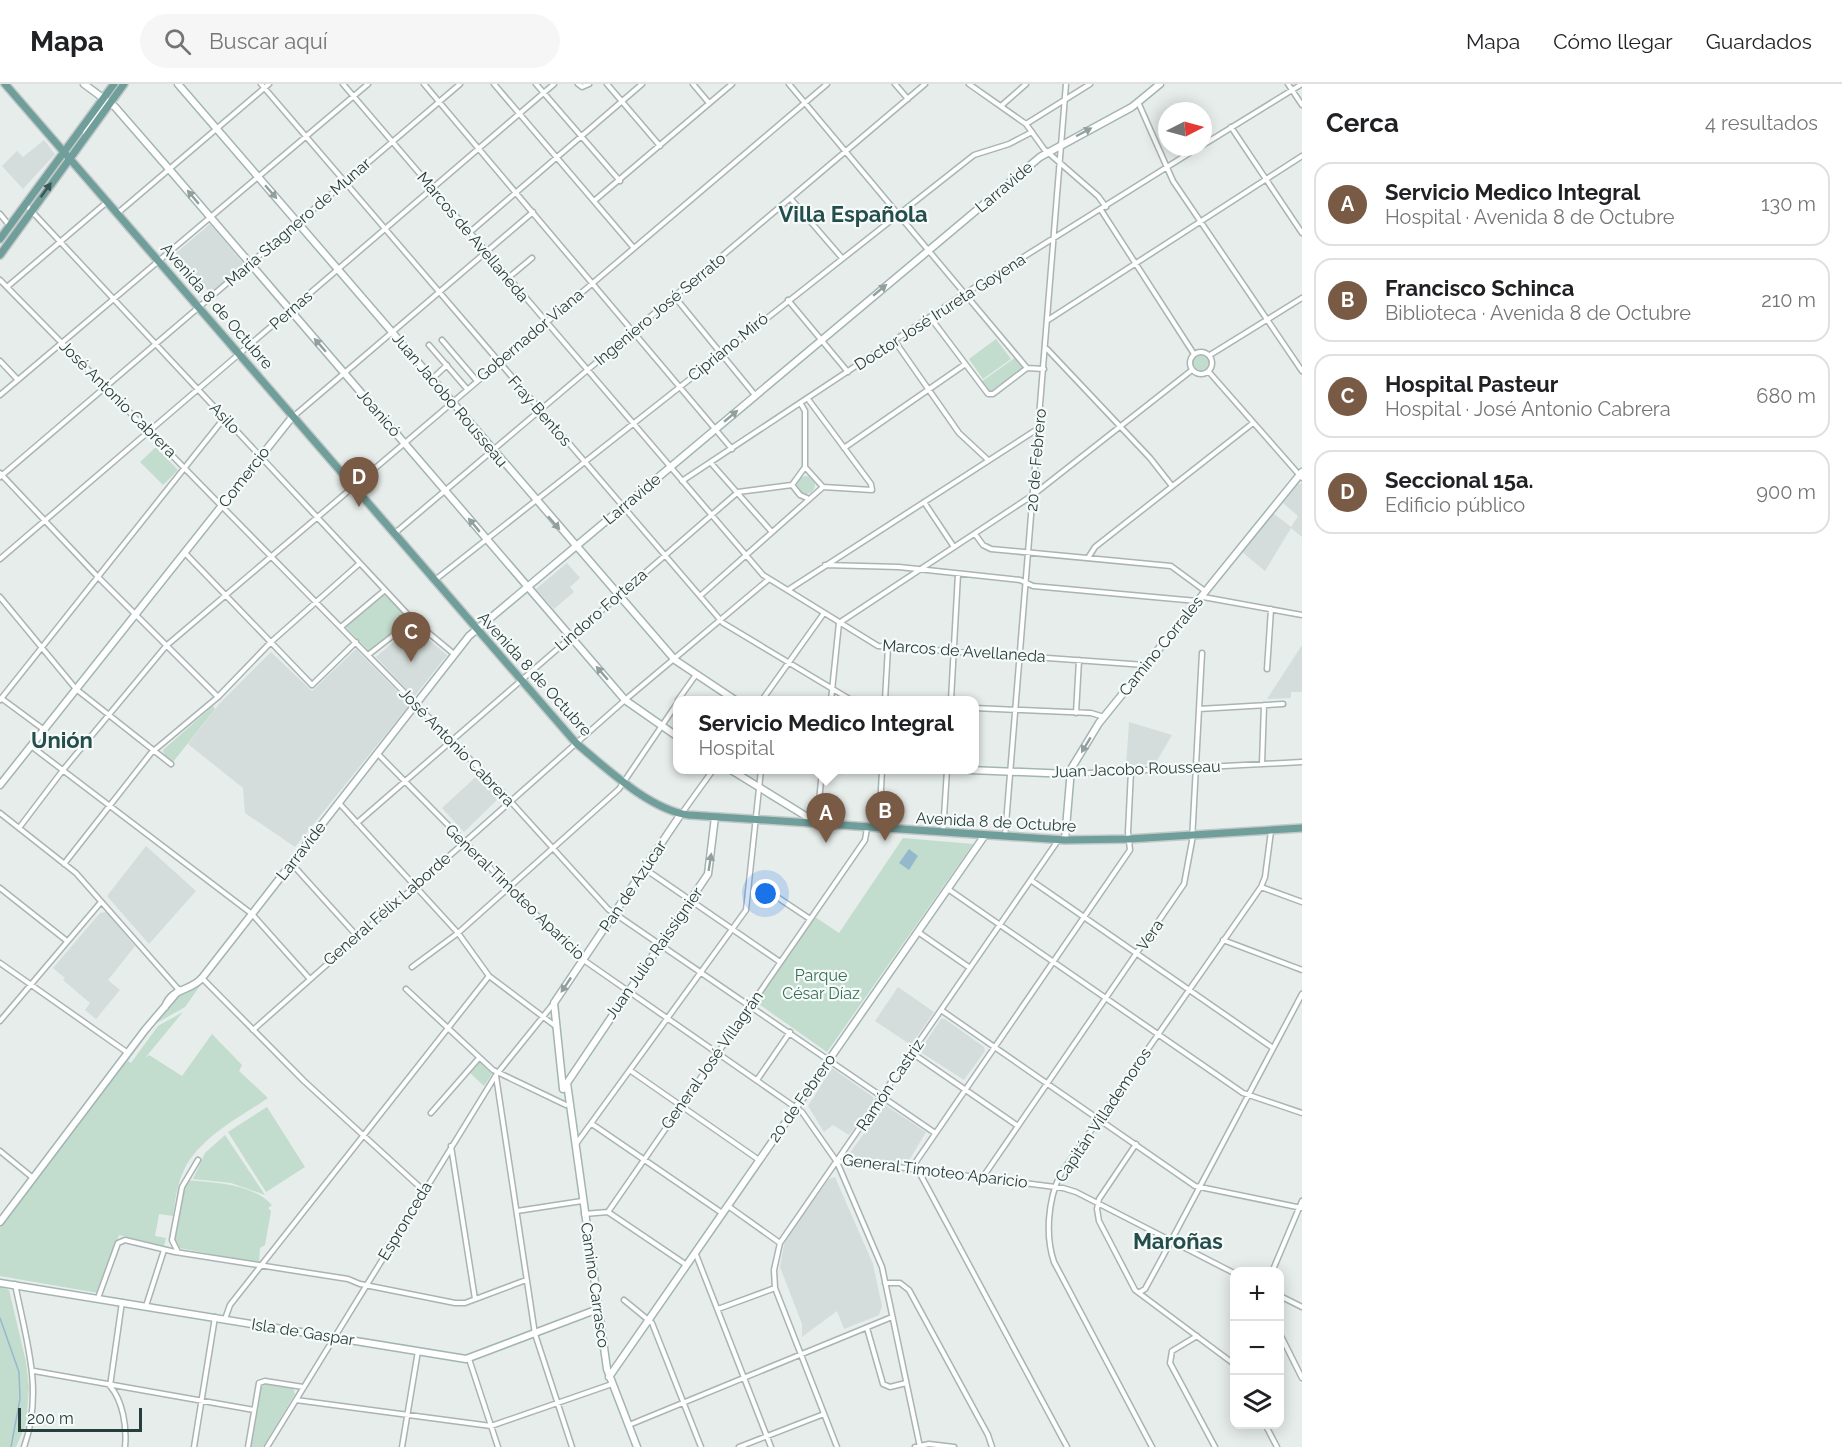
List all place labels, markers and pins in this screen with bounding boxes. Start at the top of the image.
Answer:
pin: D [340,458,378,507]
pin: C [392,612,430,662]
pin: B [866,792,904,841]
pin: A [806,794,846,843]

